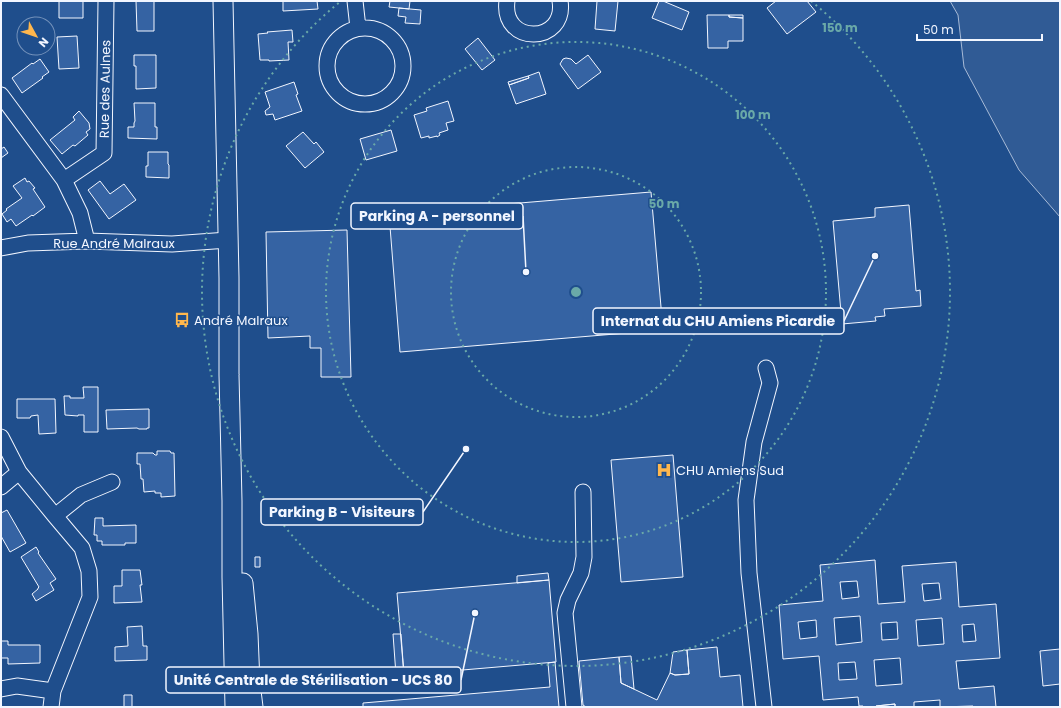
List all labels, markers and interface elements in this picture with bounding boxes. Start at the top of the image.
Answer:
north arrow [16,16,56,56]
scale bar [917,16,1042,42]
text: 150 m [822,19,858,36]
text: 50 m [923,21,954,38]
text: N [35,34,52,51]
street label: Rue des Aulnes [95,39,115,138]
text: 100 m [735,106,771,123]
text: 50 m [649,195,680,212]
callout: Parking A - personnel [351,203,523,229]
text: Parking A - personnel [359,206,515,226]
street label: Rue André Malraux [53,234,175,253]
centre of rings [569,285,583,299]
callout: Internat du CHU Amiens Picardie [593,308,844,334]
bus stop icon: André Malraux [173,311,191,329]
place label: André Malraux [194,311,288,330]
text: Internat du CHU Amiens Picardie [601,311,836,331]
hospital icon: CHU Amiens Sud [655,461,673,479]
place label: CHU Amiens Sud [676,461,784,480]
callout: Parking B - Visiteurs [261,499,423,525]
text: Parking B - Visiteurs [269,502,415,522]
callout: Unité Centrale de Stérilisation - UCS 80 [166,667,461,693]
text: Unité Centrale de Stérilisation - UCS 80 [174,670,452,690]

